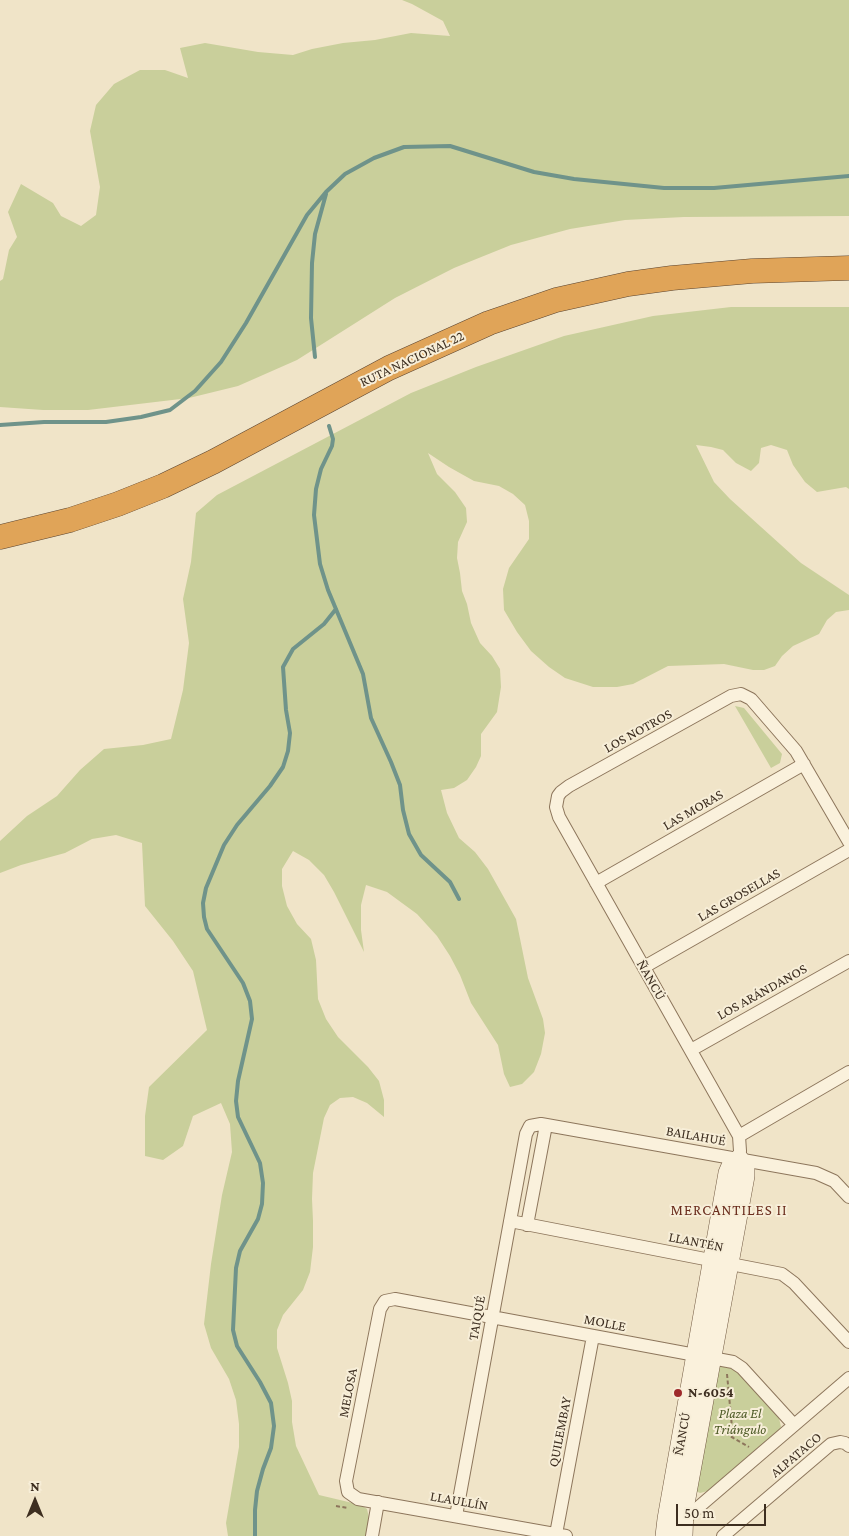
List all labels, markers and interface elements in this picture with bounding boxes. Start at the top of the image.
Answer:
street label: RUTA NACIONAL 22 [357,327,467,391]
street label: LOS NOTROS [601,705,675,757]
street label: LAS MORAS [660,786,726,834]
street label: LAS GROSELLAS [695,865,783,925]
street label: ÑANCÚ [633,957,669,1003]
street label: LOS ARÁNDANOS [714,960,810,1024]
street label: BAILAHUÉ [665,1122,727,1150]
district label: MERCANTILES II [669,1201,789,1219]
street label: LLANTÉN [667,1228,725,1256]
street label: TAIQUÉ [465,1294,489,1342]
street label: MOLLE [583,1311,627,1335]
street label: MELOSA [335,1367,361,1419]
place label: N-6054 [688,1385,733,1401]
marker: N-6054 [672,1387,684,1399]
street label: QUILEMBAY [545,1395,575,1469]
park label: Plaza El Triángulo [714,1406,766,1438]
street label: ÑANCÚ [670,1411,694,1457]
street label: ALPATACO [767,1429,825,1481]
north arrow [10,1476,60,1526]
text: N [30,1478,40,1494]
street label: LLAULLÍN [429,1488,489,1514]
scale bar [679,1494,769,1526]
text: 50 m [684,1505,714,1521]

